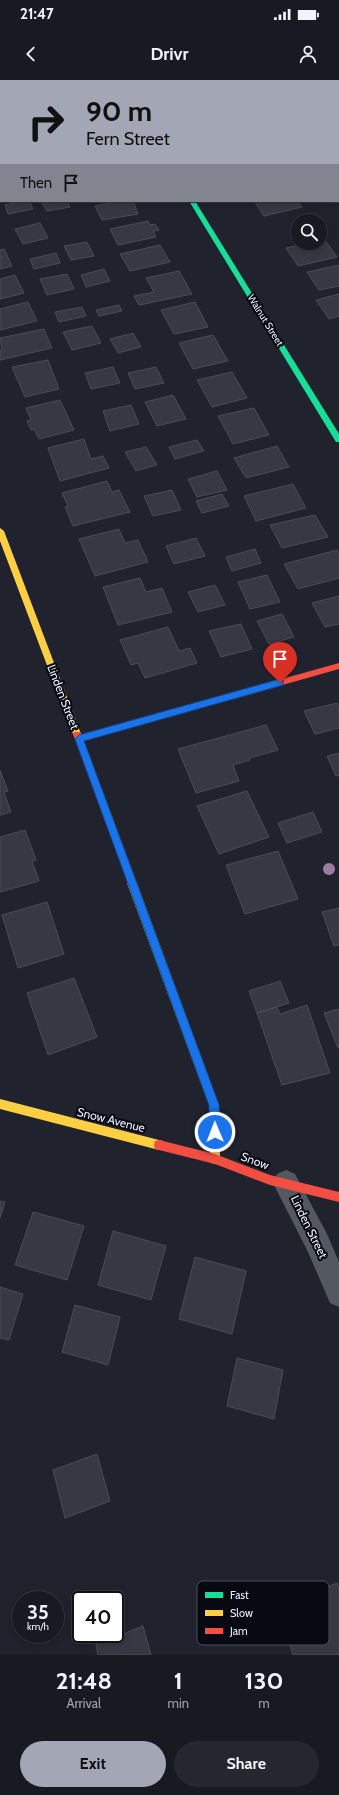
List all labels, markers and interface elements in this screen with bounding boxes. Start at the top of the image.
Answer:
text: 21:47 [20,5,54,23]
icon: back [20,43,42,65]
text: Drivr [151,43,188,65]
icon: person [297,43,319,65]
text: 90 m [86,94,152,128]
icon: right [20,96,72,148]
text: Fern Street [86,128,170,150]
icon: arrive [60,172,82,194]
text: Then [20,174,52,192]
map controls [291,214,327,250]
button: search [291,214,327,250]
street label: Walnut Street [245,292,287,349]
pin [263,642,297,683]
icon: arrive [269,648,291,670]
street label: Linden Street [44,662,83,731]
street label: Snow Avenue [76,1104,147,1135]
position arrow [194,1111,236,1153]
street label: Snow [239,1149,272,1173]
street label: Linden Street [288,1193,331,1261]
legend [197,1581,329,1645]
text: Fast [230,1588,249,1602]
speed limit sign: 40 [72,1591,124,1643]
text: 35 [27,1600,49,1624]
text: Slow [230,1606,253,1620]
text: km/h [27,1620,49,1633]
text: Jam [229,1624,248,1638]
text: 21:48 [56,1666,112,1695]
text: 1 [174,1666,183,1695]
text: 130 [245,1666,283,1695]
text: Arrival [66,1695,101,1711]
text: min [168,1695,189,1711]
text: m [258,1695,270,1711]
button: Exit [20,1741,166,1787]
button: Share [174,1741,319,1787]

